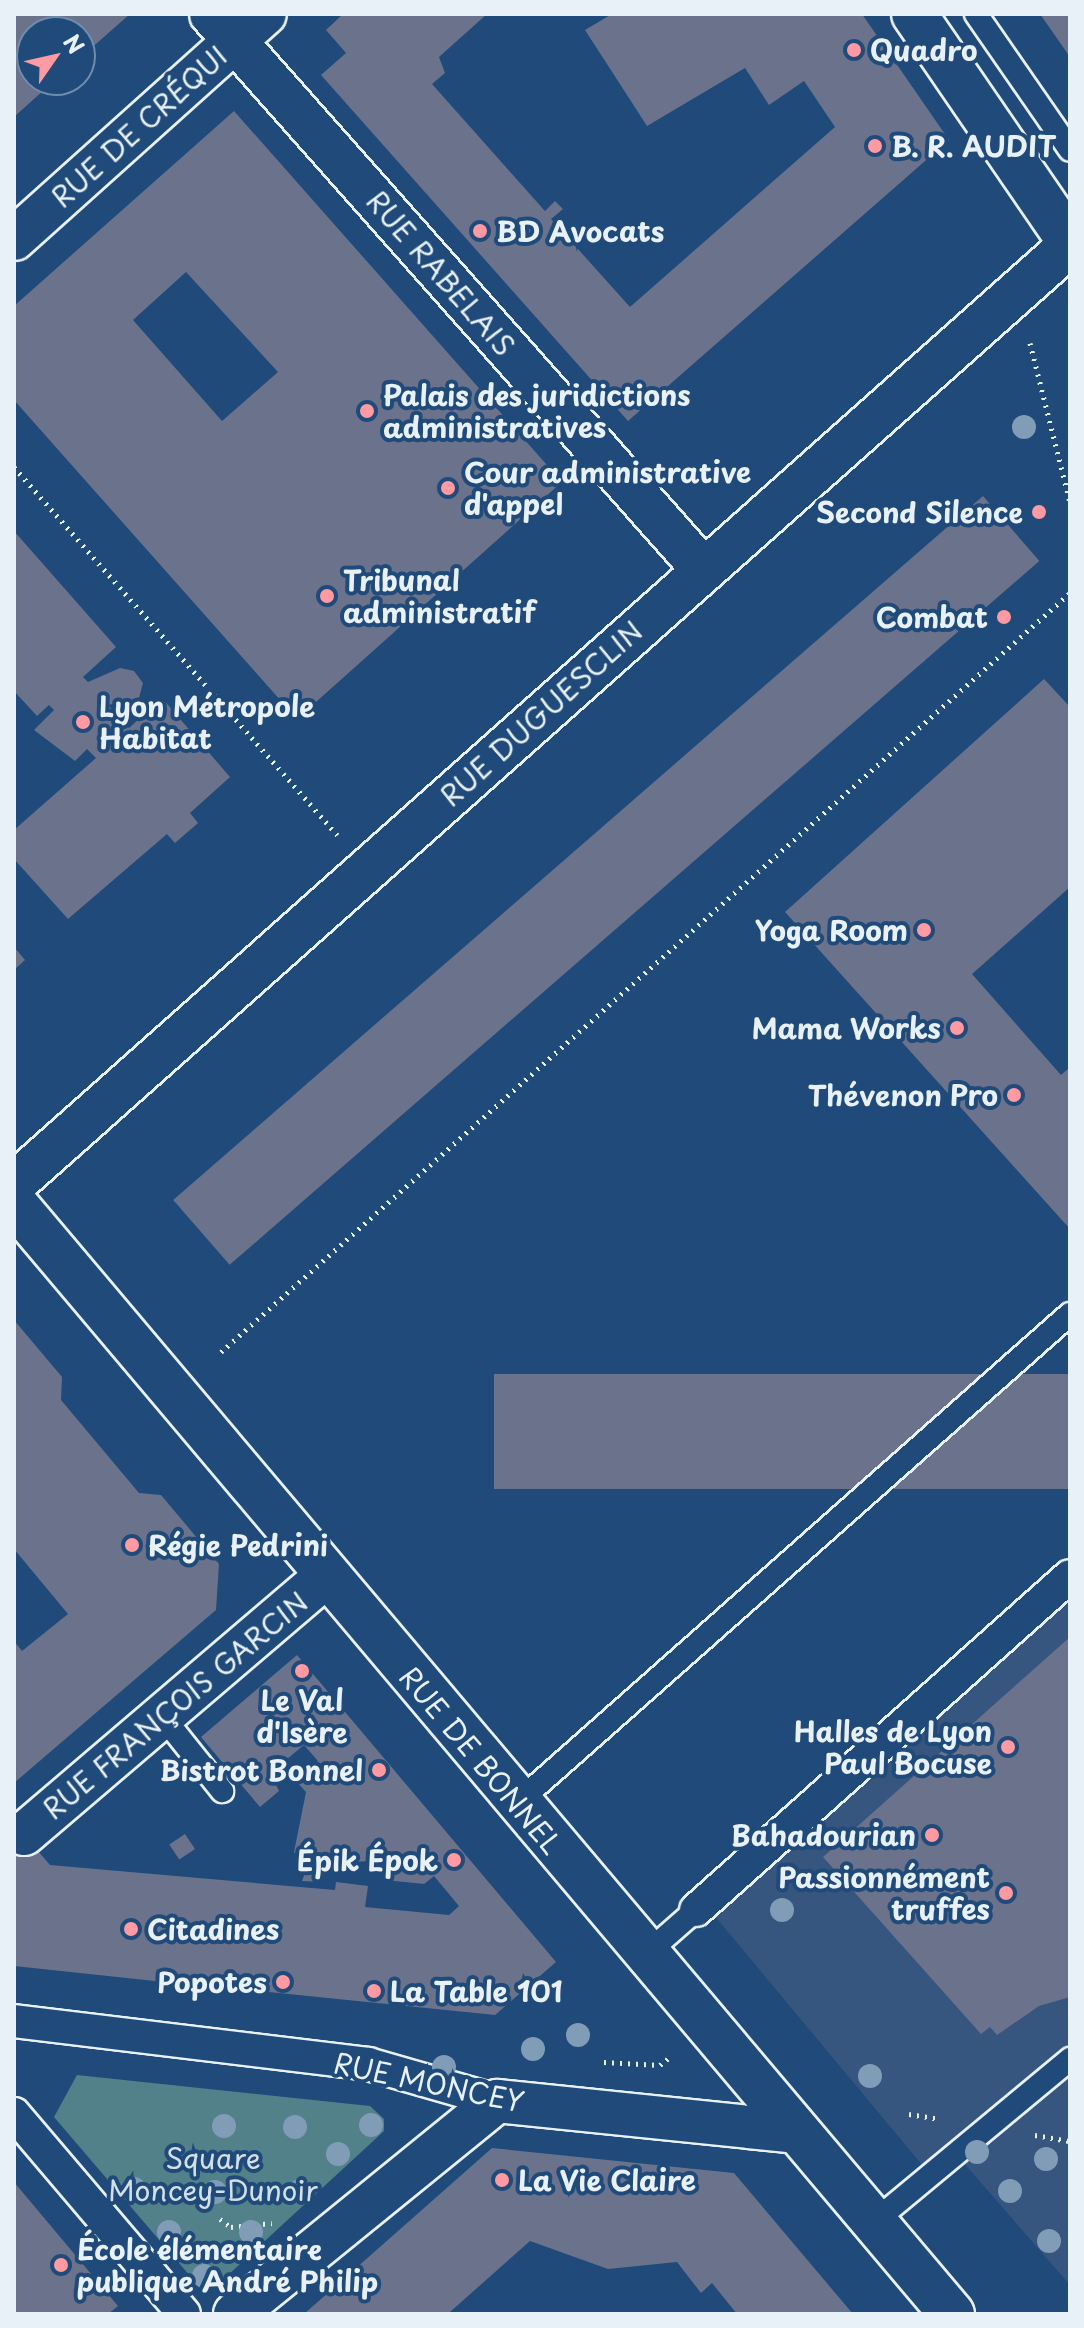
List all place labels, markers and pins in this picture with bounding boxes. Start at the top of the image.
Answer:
place label: Quadro [870,33,977,67]
marker: Quadro [845,41,863,59]
place label: B. R. AUDIT [891,129,1058,163]
marker: B. R. AUDIT [866,137,884,155]
place label: BD Avocats [496,214,661,248]
marker: BD Avocats [471,222,489,240]
place label: Palais des juridictions administratives [383,378,691,444]
marker: Palais des juridictions administratives [358,402,376,420]
place label: Cour administrative d'appel [464,455,752,521]
marker: Cour administrative d'appel [439,479,457,497]
place label: Second Silence [817,495,1023,529]
marker: Second Silence [1030,503,1048,521]
place label: Tribunal administratif [343,563,536,629]
marker: Tribunal administratif [318,587,336,605]
place label: Combat [876,600,988,634]
marker: Combat [995,608,1013,626]
place label: Lyon Métropole Habitat [99,689,315,755]
marker: Lyon Métropole Habitat [74,713,92,731]
place label: Yoga Room [755,913,908,947]
marker: Yoga Room [915,921,933,939]
place label: Mama Works [751,1011,941,1045]
marker: Mama Works [948,1019,966,1037]
place label: Thévenon Pro [807,1078,998,1112]
marker: Thévenon Pro [1005,1086,1023,1104]
place label: Régie Pedrini [148,1528,330,1562]
marker: Régie Pedrini [123,1536,141,1554]
marker: Le Val d'Isère [293,1662,311,1680]
place label: Le Val d'Isère [256,1683,348,1749]
place label: Halles de Lyon Paul Bocuse [790,1714,992,1780]
marker: Halles de Lyon Paul Bocuse [999,1738,1017,1756]
place label: Bistrot Bonnel [158,1753,363,1787]
marker: Bistrot Bonnel [370,1761,388,1779]
place label: Bahadourian [731,1818,916,1852]
marker: Bahadourian [923,1826,941,1844]
place label: Épik Épok [296,1843,438,1877]
marker: Épik Épok [445,1851,463,1869]
place label: Passionnément truffes [778,1860,990,1926]
marker: Passionnément truffes [997,1884,1015,1902]
place label: Citadines [147,1912,279,1946]
marker: Citadines [122,1920,140,1938]
place label: Popotes [157,1965,267,1999]
marker: Popotes [274,1973,292,1991]
place label: La Table 101 [390,1974,563,2008]
marker: La Table 101 [365,1982,383,2000]
place label: La Vie Claire [518,2163,699,2197]
marker: La Vie Claire [493,2171,511,2189]
place label: École élémentaire publique André Philip [77,2232,378,2298]
marker: École élémentaire publique André Philip [52,2256,70,2274]

